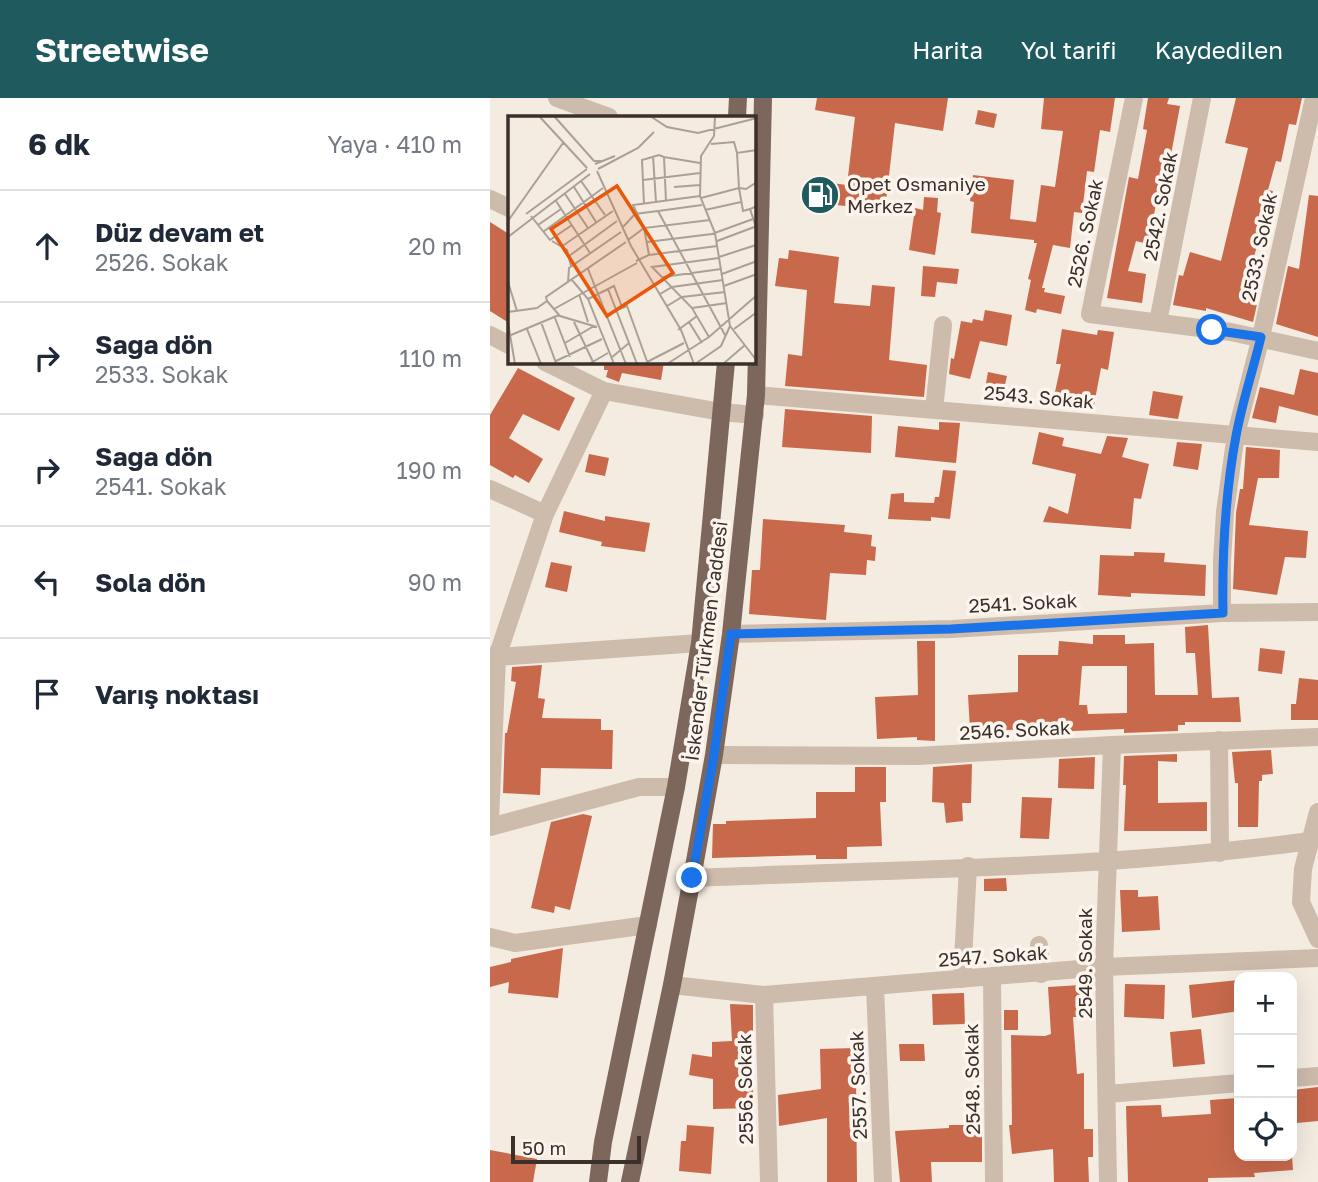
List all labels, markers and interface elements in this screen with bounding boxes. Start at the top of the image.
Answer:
text: Streetwise [35,30,209,69]
text: Harita [912,35,983,64]
text: Yol tarifi [1021,35,1117,64]
text: Kaydedilen [1155,35,1283,64]
inset map [508,116,756,364]
text: 6 dk [28,126,90,162]
text: Yaya · 410 m [327,130,462,158]
street label: 2542. Sokak [1138,149,1181,262]
place label: Opet Osmaniye Merkez [847,172,986,217]
fuel station icon: Opet Osmaniye Merkez [799,174,841,216]
street label: 2526. Sokak [1062,176,1107,289]
street label: 2533. Sokak [1236,190,1281,303]
text: Düz devam et [95,217,264,248]
icon: ahead [28,227,66,265]
text: 20 m [408,232,462,260]
text: 2526. Sokak [95,248,229,276]
route start [1196,314,1227,345]
text: Sağa dön [95,329,212,360]
icon: right [28,339,66,377]
text: 110 m [399,344,462,372]
text: 2533. Sokak [95,360,229,388]
street label: 2543. Sokak [983,380,1095,413]
text: Sağa dön [95,441,212,472]
icon: right [28,451,66,489]
text: 190 m [397,456,462,484]
text: 2541. Sokak [95,472,227,500]
street label: İskender Türkmen Caddesi [679,520,732,762]
icon: left [28,563,66,601]
text: Sola dön [95,567,206,598]
text: 90 m [408,568,462,596]
street label: 2541. Sokak [968,588,1078,617]
icon: arrive [28,675,66,713]
text: Varış noktası [95,679,259,710]
street label: 2546. Sokak [959,715,1071,744]
route end [676,862,707,893]
street label: 2549. Sokak [1073,907,1096,1019]
street label: 2547. Sokak [937,940,1049,971]
map controls [1234,972,1297,1161]
button: + [1234,972,1297,1035]
street label: 2548. Sokak [959,1023,984,1135]
street label: 2557. Sokak [844,1030,871,1140]
street label: 2556. Sokak [732,1033,757,1144]
button: − [1234,1035,1297,1098]
button: locate [1234,1098,1297,1161]
scale bar [511,1133,640,1165]
text: 50 m [522,1136,566,1159]

